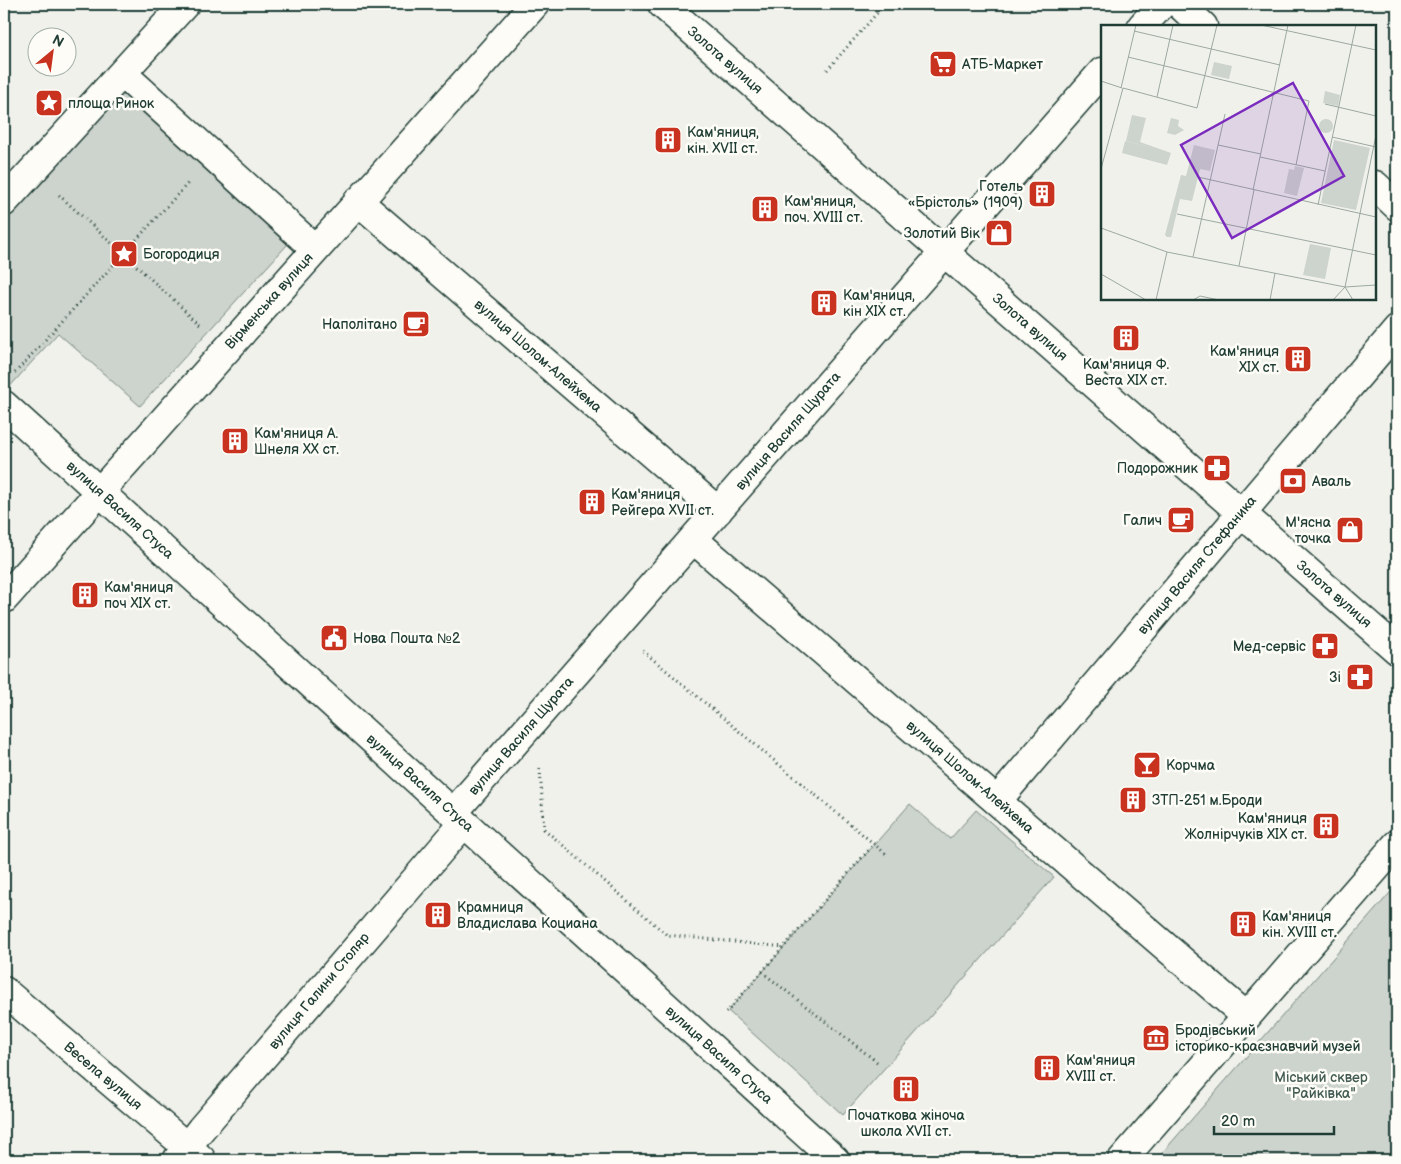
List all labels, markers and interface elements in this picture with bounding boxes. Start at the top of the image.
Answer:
street label: Золота вулиця [684,23,766,97]
inset map [1101,25,1376,300]
north arrow [28,28,78,78]
text: N [49,31,67,51]
supermarket icon: АТБ-Маркет [928,49,958,79]
place label: АТБ-Маркет [961,56,1044,73]
place icon: площа Ринок [34,88,64,118]
place label: площа Ринок [68,95,155,112]
place label: Кам'яниця, кін. XVII ст. [687,124,759,157]
building icon: Кам'яниця, кін. XVII ст. [653,125,683,155]
place label: Готель «Брістоль» (1909) [908,178,1023,211]
building icon: Готель «Брістоль» (1909) [1027,179,1057,209]
place label: Кам'яниця, поч. XVIII ст. [784,193,863,226]
building icon: Кам'яниця, поч. XVIII ст. [750,194,780,224]
shop icon: Золотий Вік [984,218,1014,248]
place label: Золотий Вік [904,225,981,242]
place icon: Богородиця [109,239,139,269]
place label: Богородиця [143,246,220,263]
street label: Вірменська вулиця [221,249,317,353]
place label: Кам'яниця, кін XIX ст. [843,287,915,320]
building icon: Кам'яниця, кін XIX ст. [809,288,839,318]
street label: Золота вулиця [989,290,1071,364]
street label: вулиця Шолом-Алейхема [471,296,606,417]
cafe icon: Наполітано [401,309,431,339]
place label: Наполітано [322,316,397,333]
building icon: Кам'яниця Ф. Веста XIX ст. [1111,323,1141,353]
place label: Кам'яниця XIX ст. [1210,343,1279,376]
building icon: Кам'яниця XIX ст. [1283,344,1313,374]
place label: Кам'яниця Ф. Веста XIX ст. [1083,356,1170,389]
street label: вулиця Василя Щурата [732,368,845,494]
place label: Кам'яниця А. Шнеля XX cт. [254,425,339,458]
building icon: Кам'яниця А. Шнеля XX cт. [220,426,250,456]
pharmacy icon: Подорожник [1202,453,1232,483]
street label: вулиця Василя Стуса [63,457,178,563]
place label: Подорожник [1117,460,1199,477]
bank icon: Аваль [1278,466,1308,496]
place label: Аваль [1311,473,1351,490]
place label: Кам'яниця Рейгера XVII ст. [611,486,714,519]
building icon: Кам'яниця Рейгера XVII ст. [577,487,607,517]
street label: вулиця Василя Стефаника [1134,492,1260,638]
cafe icon: Галич [1166,505,1196,535]
place label: Галич [1123,512,1162,529]
place label: М'ясна точка [1285,514,1332,547]
shop icon: М'ясна точка [1335,515,1365,545]
street label: Золота вулиця [1293,557,1375,631]
place label: Кам'яниця поч XIX ст. [104,579,173,612]
building icon: Кам'яниця поч XIX ст. [70,580,100,610]
public building icon: Нова Пошта №2 [319,623,349,653]
place label: Нова Пошта №2 [353,630,461,647]
pharmacy icon: Мед-сервіс [1310,631,1340,661]
place label: Мед-сервіс [1233,638,1306,655]
pharmacy icon: 3і [1345,662,1375,692]
place label: 3і [1329,669,1341,686]
street label: вулиця Василя Щурата [465,673,578,799]
street label: вулиця Шолом-Алейхема [903,717,1038,838]
street label: вулиця Василя Стуса [363,730,478,836]
bar icon: Корчма [1132,750,1162,780]
place label: Корчма [1166,757,1216,774]
building icon: ЗТП-251 м.Броди [1118,785,1148,815]
place label: ЗТП-251 м.Броди [1152,792,1262,809]
place label: Кам'яниця Жолнірчуків XIX ст. [1185,810,1307,843]
building icon: Кам'яниця Жолнірчуків XIX ст. [1311,811,1341,841]
place label: Крамниця Владислава Коциана [457,899,599,932]
building icon: Крамниця Владислава Коциана [423,900,453,930]
place label: Кам'яниця кін. XVIII ст. [1262,908,1337,941]
building icon: Кам'яниця кін. XVIII ст. [1228,909,1258,939]
street label: вулиця Галини Столяр [265,929,373,1053]
street label: вулиця Василя Стуса [662,1002,777,1108]
place label: Бродівський історико-краєзнавчий музей [1175,1022,1360,1055]
museum icon: Бродівський історико-краєзнавчий музей [1141,1023,1171,1053]
street label: Весела вулиця [60,1038,146,1114]
place label: Кам'яниця XVIII ст. [1065,1052,1135,1085]
building icon: Кам'яниця XVIII ст. [1032,1053,1062,1083]
park label: Міський сквер "Райківка" [1274,1069,1368,1102]
building icon: Початкова жіноча школа XVII ст. [891,1074,921,1104]
scale bar [1214,1104,1334,1136]
place label: Початкова жіноча школа XVII ст. [847,1107,966,1140]
text: 20 m [1221,1112,1255,1131]

